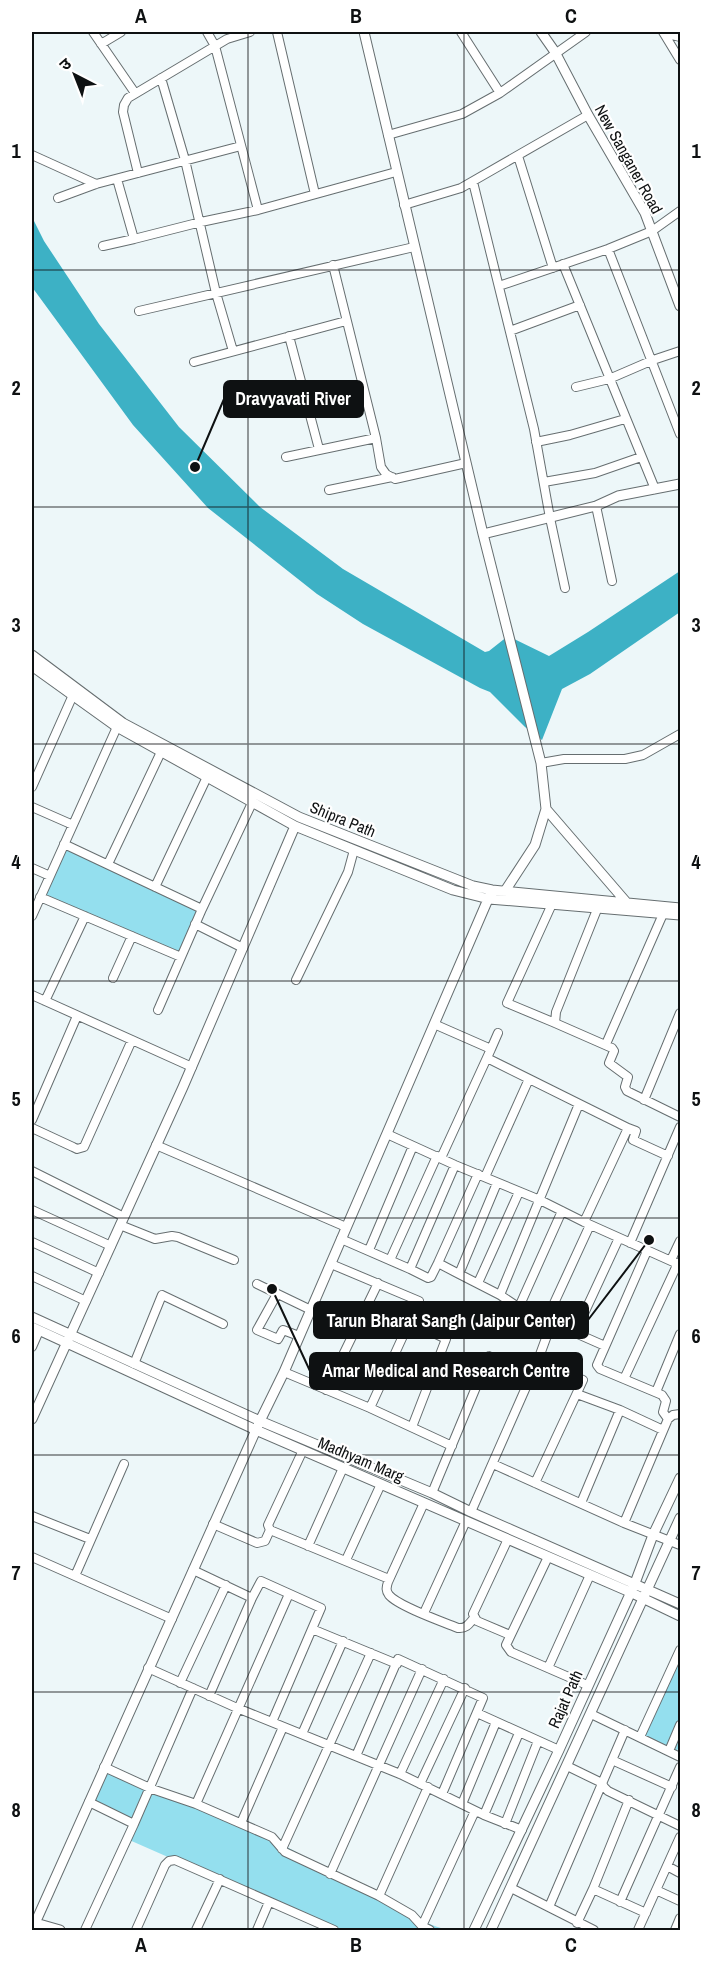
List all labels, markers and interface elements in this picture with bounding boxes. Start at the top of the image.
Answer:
text: A [135,2,147,29]
text: B [350,2,362,29]
text: C [565,2,577,29]
north arrow [45,45,105,105]
text: उ [54,52,76,75]
street label: New Sanganer Road [590,100,668,218]
text: 1 [11,137,21,164]
text: 1 [691,137,701,164]
text: 2 [11,374,21,401]
text: 2 [691,374,701,401]
callout: Dravyavati River [224,381,363,417]
text: Dravyavati River [235,386,351,411]
text: 3 [11,611,21,638]
text: 3 [691,611,701,638]
street label: Shipra Path [307,796,379,842]
text: 4 [11,848,21,875]
text: 4 [691,848,701,875]
text: 5 [11,1085,21,1112]
text: 5 [691,1085,701,1112]
callout: Tarun Bharat Sangh (Jaipur Center) [314,1302,588,1338]
text: Tarun Bharat Sangh (Jaipur Center) [326,1308,576,1333]
text: 6 [11,1322,21,1349]
text: 6 [691,1322,701,1349]
callout: Amar Medical and Research Centre [310,1353,582,1389]
text: Amar Medical and Research Centre [322,1358,570,1383]
street label: Madhyam Marg [315,1431,408,1487]
text: 7 [11,1559,21,1586]
text: 7 [691,1559,701,1586]
street label: Rajat Path [542,1667,588,1731]
text: 8 [11,1796,21,1823]
text: 8 [691,1796,701,1823]
text: A [135,1931,147,1958]
text: B [350,1931,362,1958]
text: C [565,1931,577,1958]

